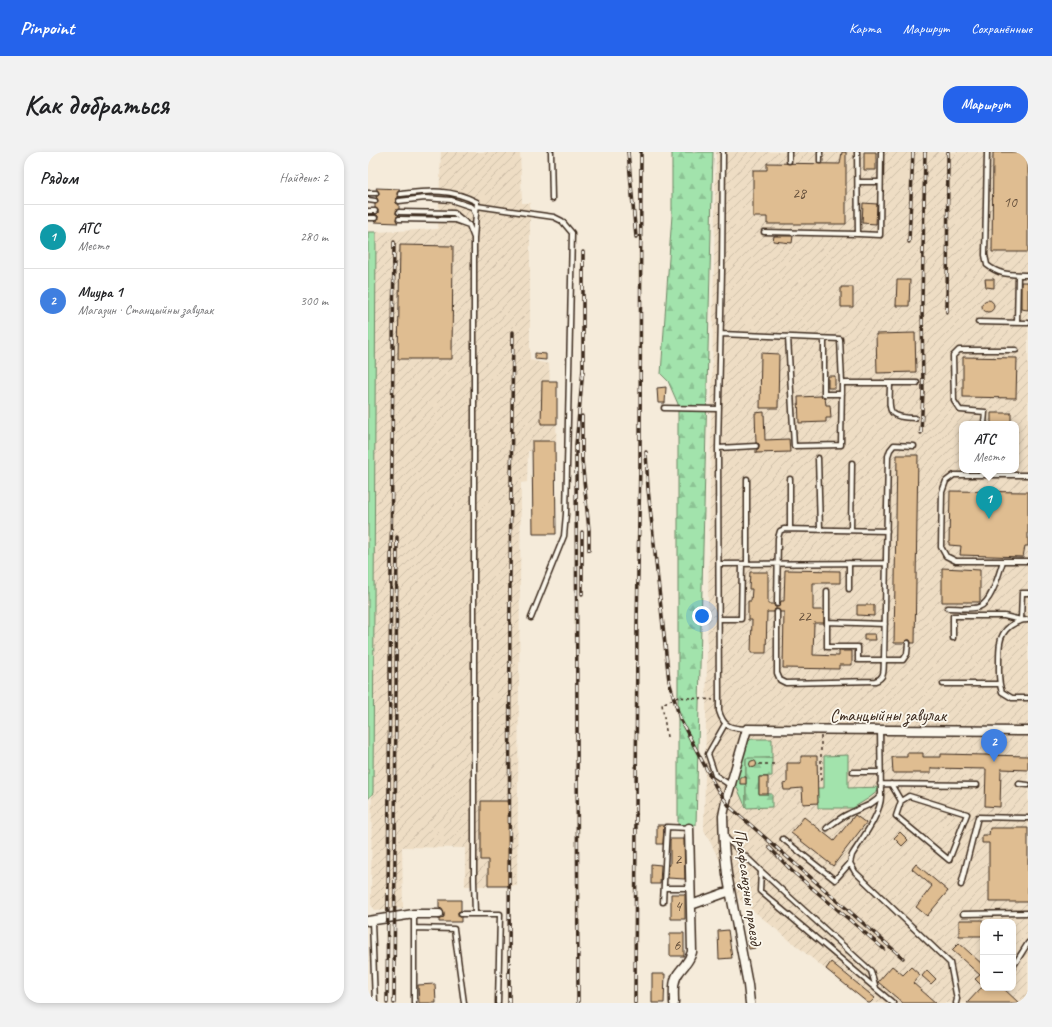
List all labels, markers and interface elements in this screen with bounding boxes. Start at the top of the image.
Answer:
text: Pinpoint [20,16,74,40]
text: Карта [849,20,881,37]
text: Маршрут [903,20,949,37]
text: Сохранённые [971,20,1032,37]
button: Маршрут [943,86,1028,123]
text: Как добраться [24,87,169,122]
text: Рядом [40,168,78,189]
text: Найдено: 2 [280,170,328,186]
house number: 28 [792,184,807,203]
house number: 10 [1003,193,1018,212]
text: АТС [78,219,100,238]
text: 1 [50,229,56,245]
text: 280 m [300,229,328,245]
text: Место [78,238,109,254]
text: Миура 1 [78,283,123,302]
text: 2 [50,293,56,309]
text: 300 m [300,293,328,309]
text: Магазин · Станцыйны завулак [78,302,213,318]
popup [959,421,1019,473]
text: АТС [974,430,996,449]
text: Место [974,449,1004,465]
pin: 1 [976,486,1002,519]
your location [692,606,712,626]
house number: 22 [797,607,812,626]
street label: Станцыйны завулак [830,705,948,727]
pin: 2 [981,729,1007,762]
street label: Прафсаюзны праезд [728,828,767,948]
house number: 2 [675,850,683,869]
house number: 4 [675,897,683,916]
map controls [980,919,1016,991]
button: + [980,919,1016,955]
house number: 6 [674,936,682,955]
button: − [980,955,1016,991]

